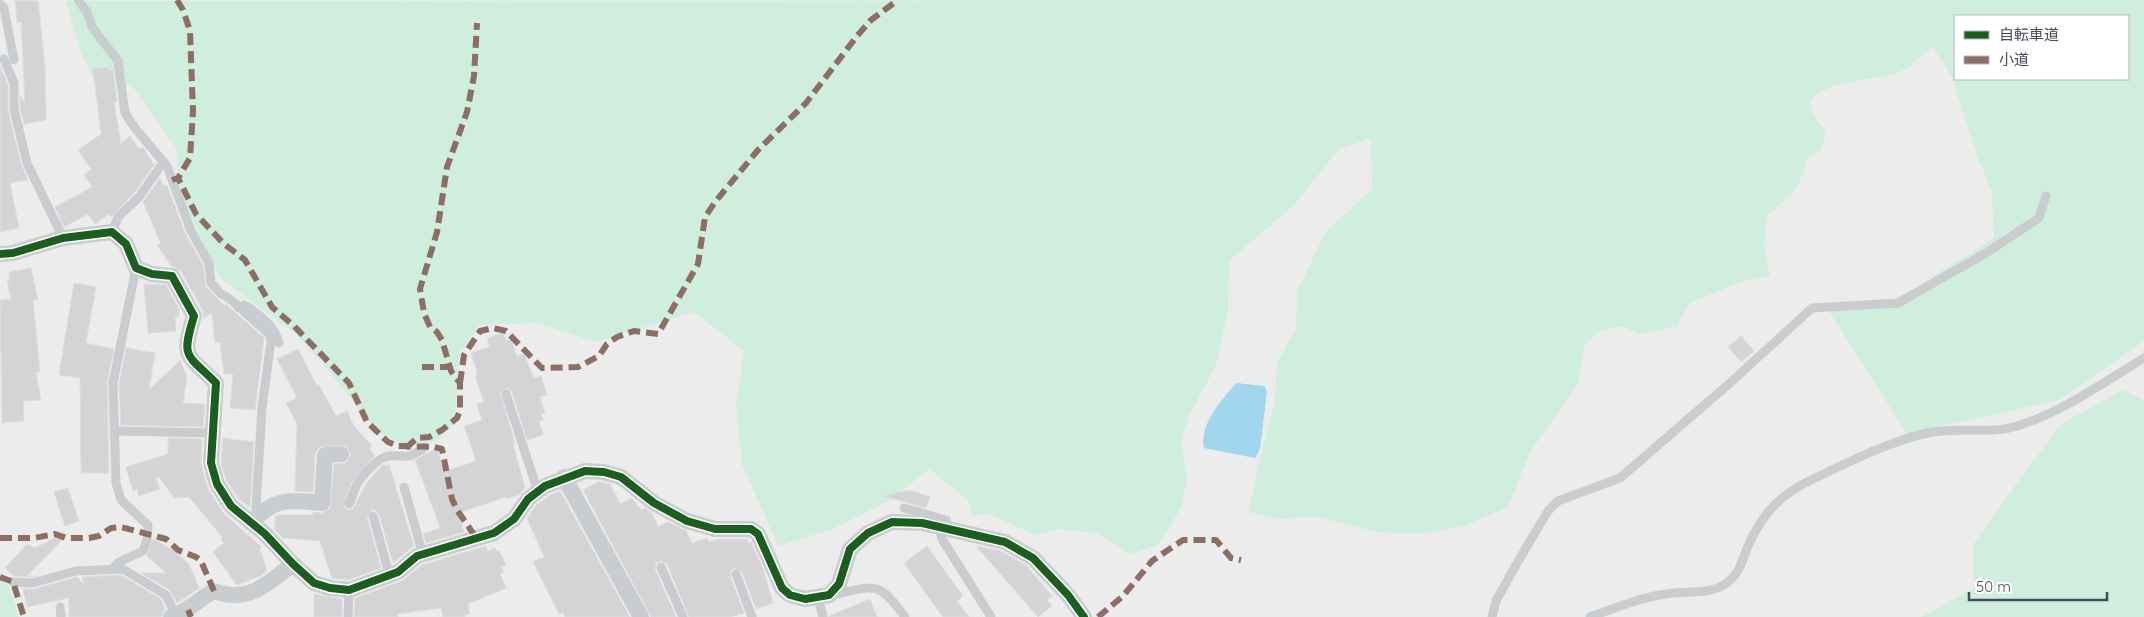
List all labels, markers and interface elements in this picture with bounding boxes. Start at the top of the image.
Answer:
legend [1954,15,2129,80]
text: 自転車道 [1999,25,2059,44]
text: 小道 [1999,50,2029,69]
scale bar [1969,570,2106,602]
text: 50 m [1976,577,2011,596]

